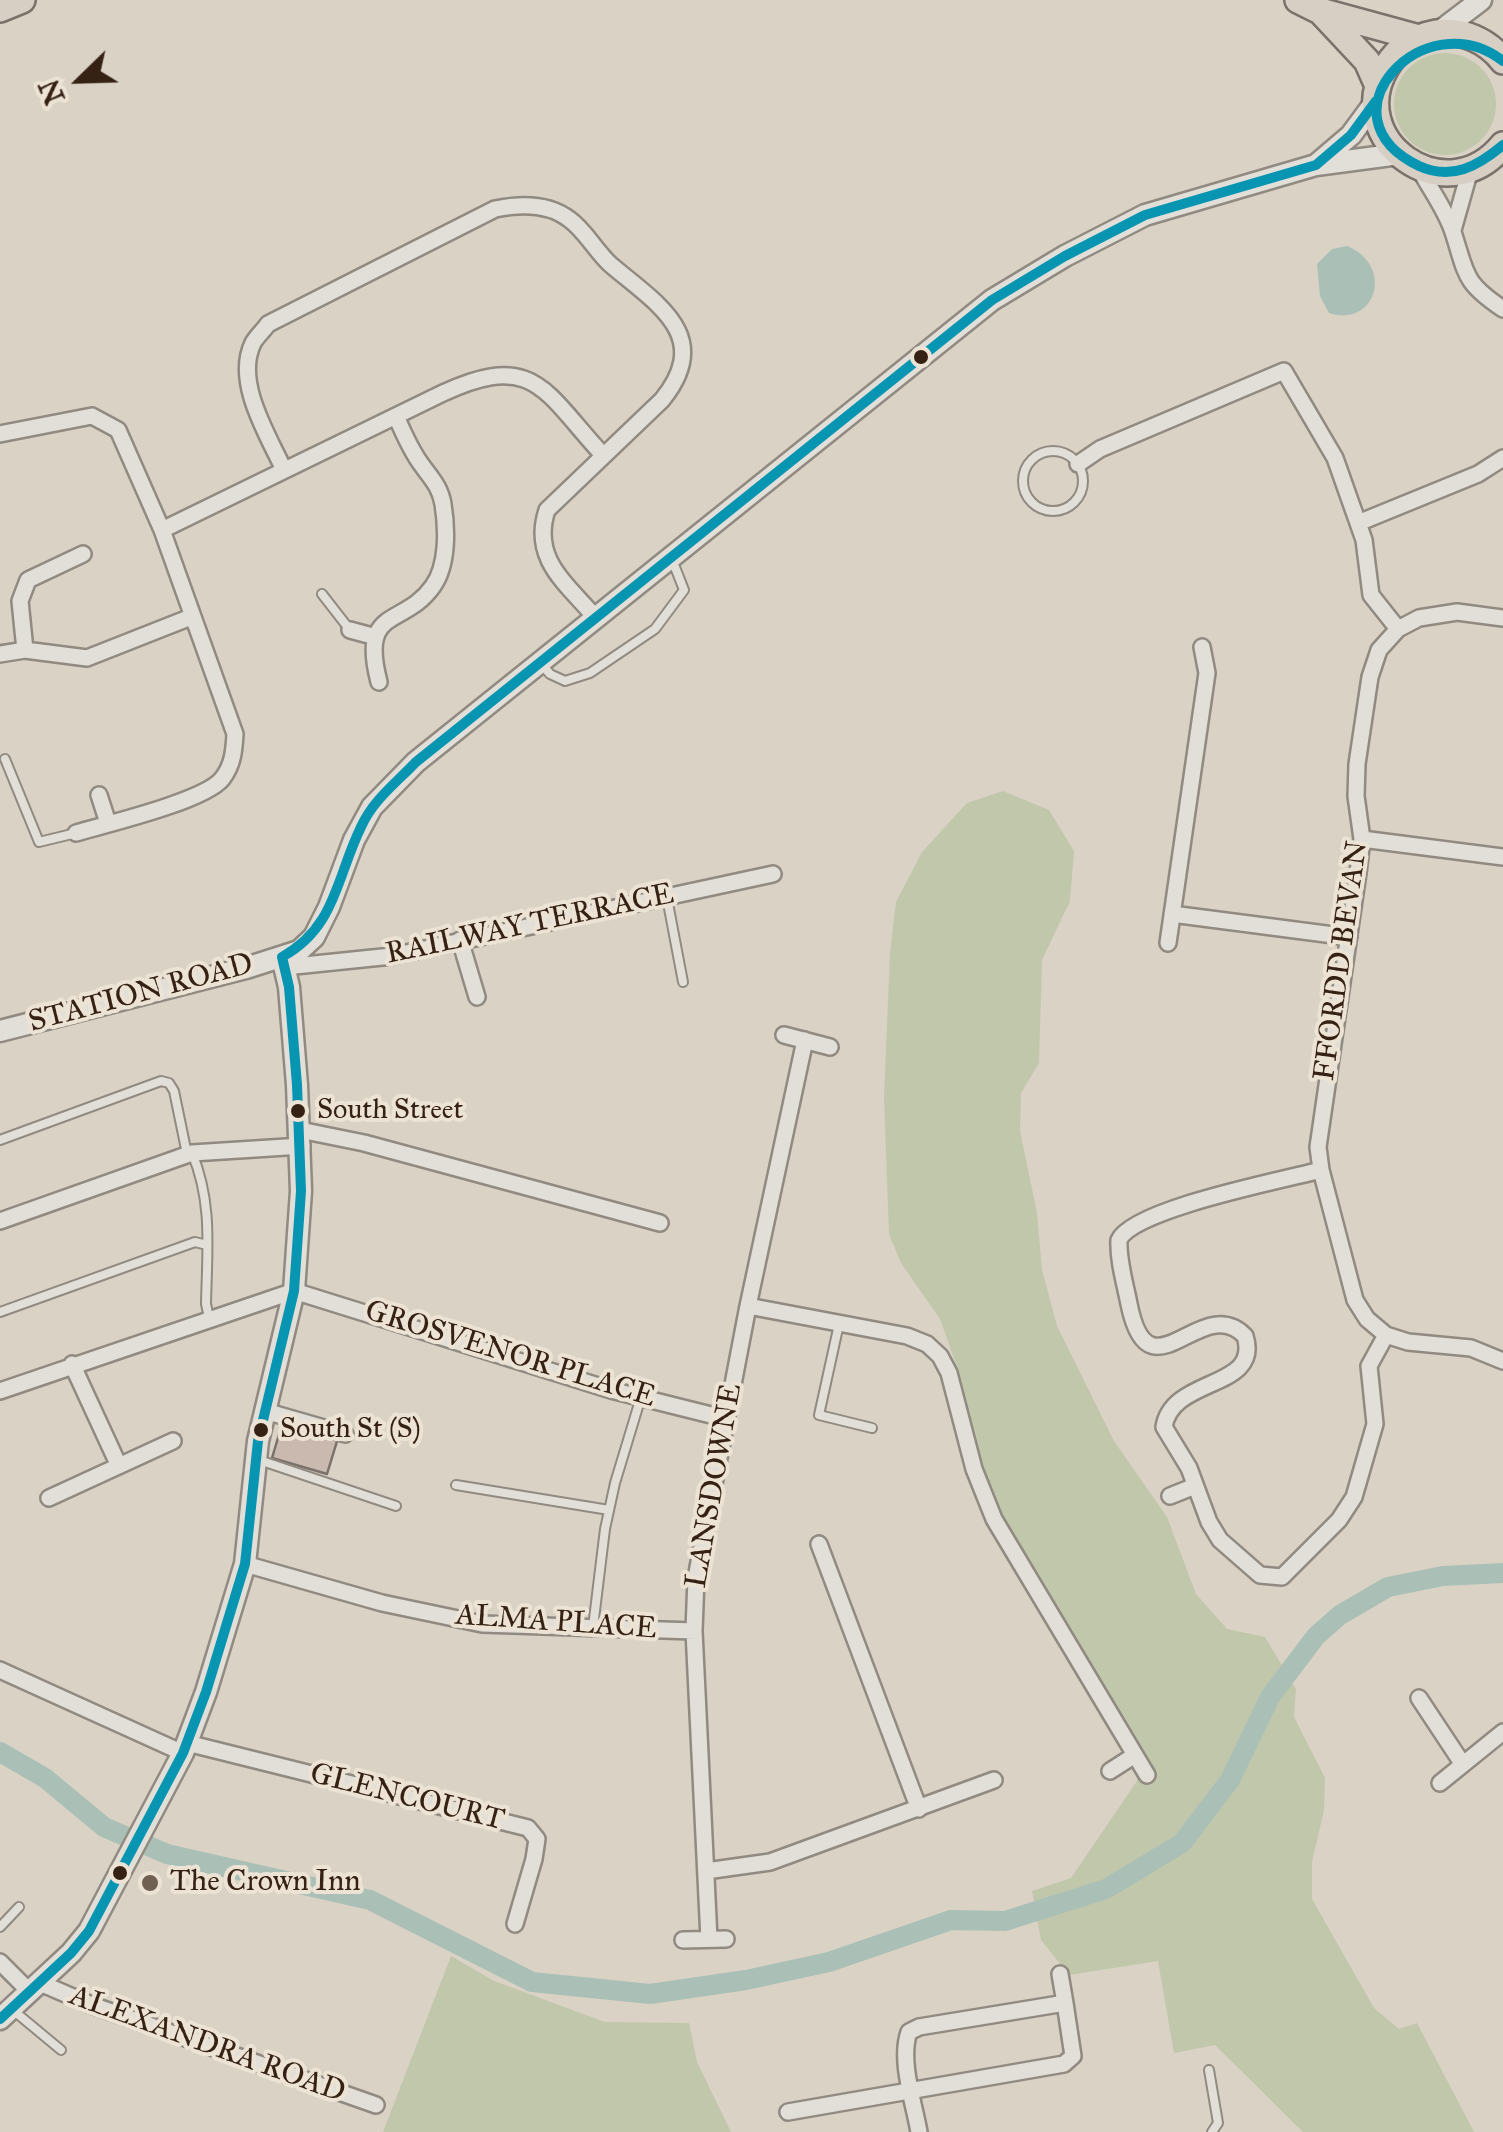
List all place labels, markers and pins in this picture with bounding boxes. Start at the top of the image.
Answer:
unlabelled marker [911,347,931,367]
place label: South Street [317,1094,463,1128]
marker: South Street [288,1101,308,1121]
place label: South St (S) [280,1413,421,1447]
marker: South St (S) [251,1420,271,1440]
unlabelled marker [110,1863,130,1883]
place label: The Crown Inn [170,1865,361,1901]
marker: The Crown Inn [139,1872,161,1894]

